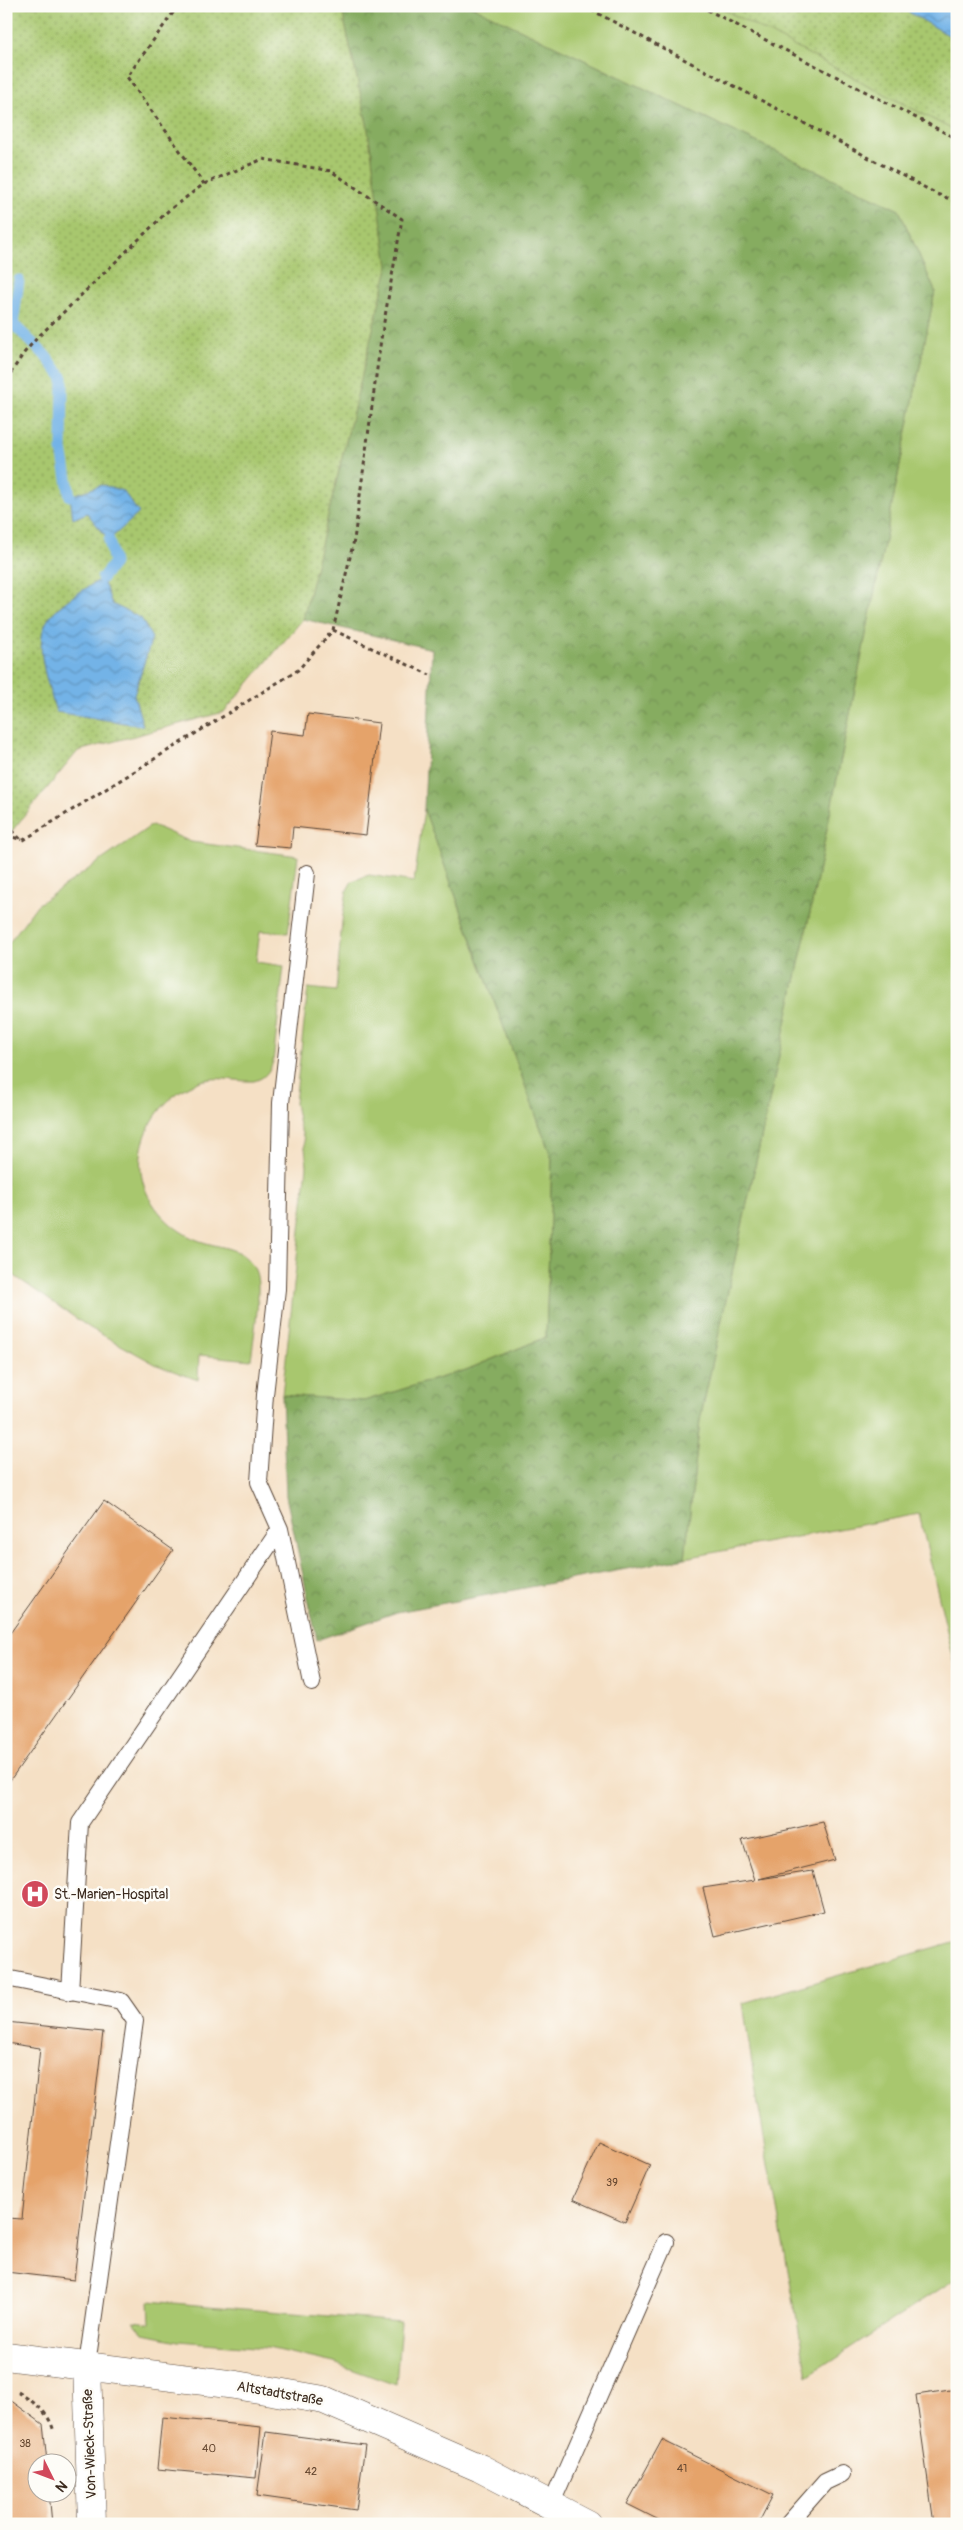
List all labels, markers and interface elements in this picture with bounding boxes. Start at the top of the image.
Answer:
hospital icon: St.-Marien-Hospital [20,1879,50,1909]
place label: St.-Marien-Hospital [54,1886,169,1903]
house number: 39 [606,2176,618,2189]
street label: Altstadtstraße [236,2378,324,2409]
street label: Von-Wieck-Straße [79,2389,100,2499]
house number: 38 [19,2437,31,2450]
house number: 40 [202,2442,216,2455]
north arrow [28,2452,78,2502]
house number: 41 [677,2462,687,2475]
house number: 42 [305,2465,317,2478]
text: N [52,2477,71,2496]

